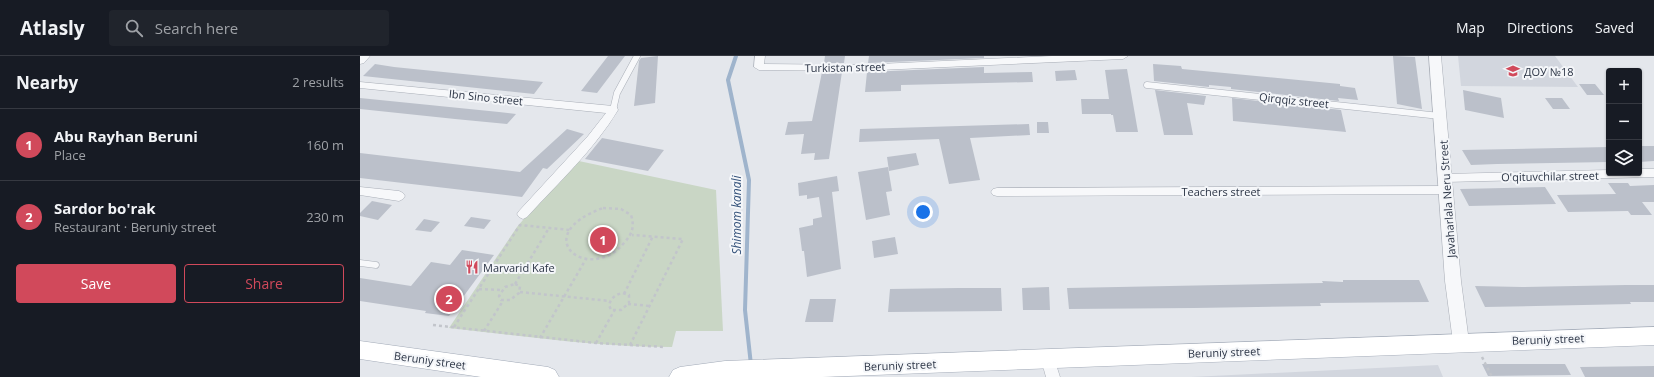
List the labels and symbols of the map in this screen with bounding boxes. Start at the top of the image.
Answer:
street label: Turkistan street [805,59,886,75]
school or university icon: ДОУ №18 [1505,63,1521,79]
place label: ДОУ №18 [1524,64,1574,79]
street label: Ibn Sino street [448,86,524,108]
street label: Qirqqiz street [1258,89,1330,111]
street label: Javaharlala Neru Street [1435,140,1459,259]
street label: O'qituvchilar street [1501,168,1599,184]
water label: Shimom kanali [728,174,745,255]
street label: Teachers street [1181,184,1261,199]
your location [913,202,933,222]
pin: 1 [590,225,616,255]
restaurant icon: Marvarid Kafe [464,259,480,275]
place label: Marvarid Kafe [483,260,555,275]
pin: 2 [436,284,462,314]
street label: Beruniy street [1512,330,1584,348]
street label: Beruniy street [1188,343,1260,361]
street label: Beruniy street [393,348,467,372]
street label: Beruniy street [864,356,936,374]

